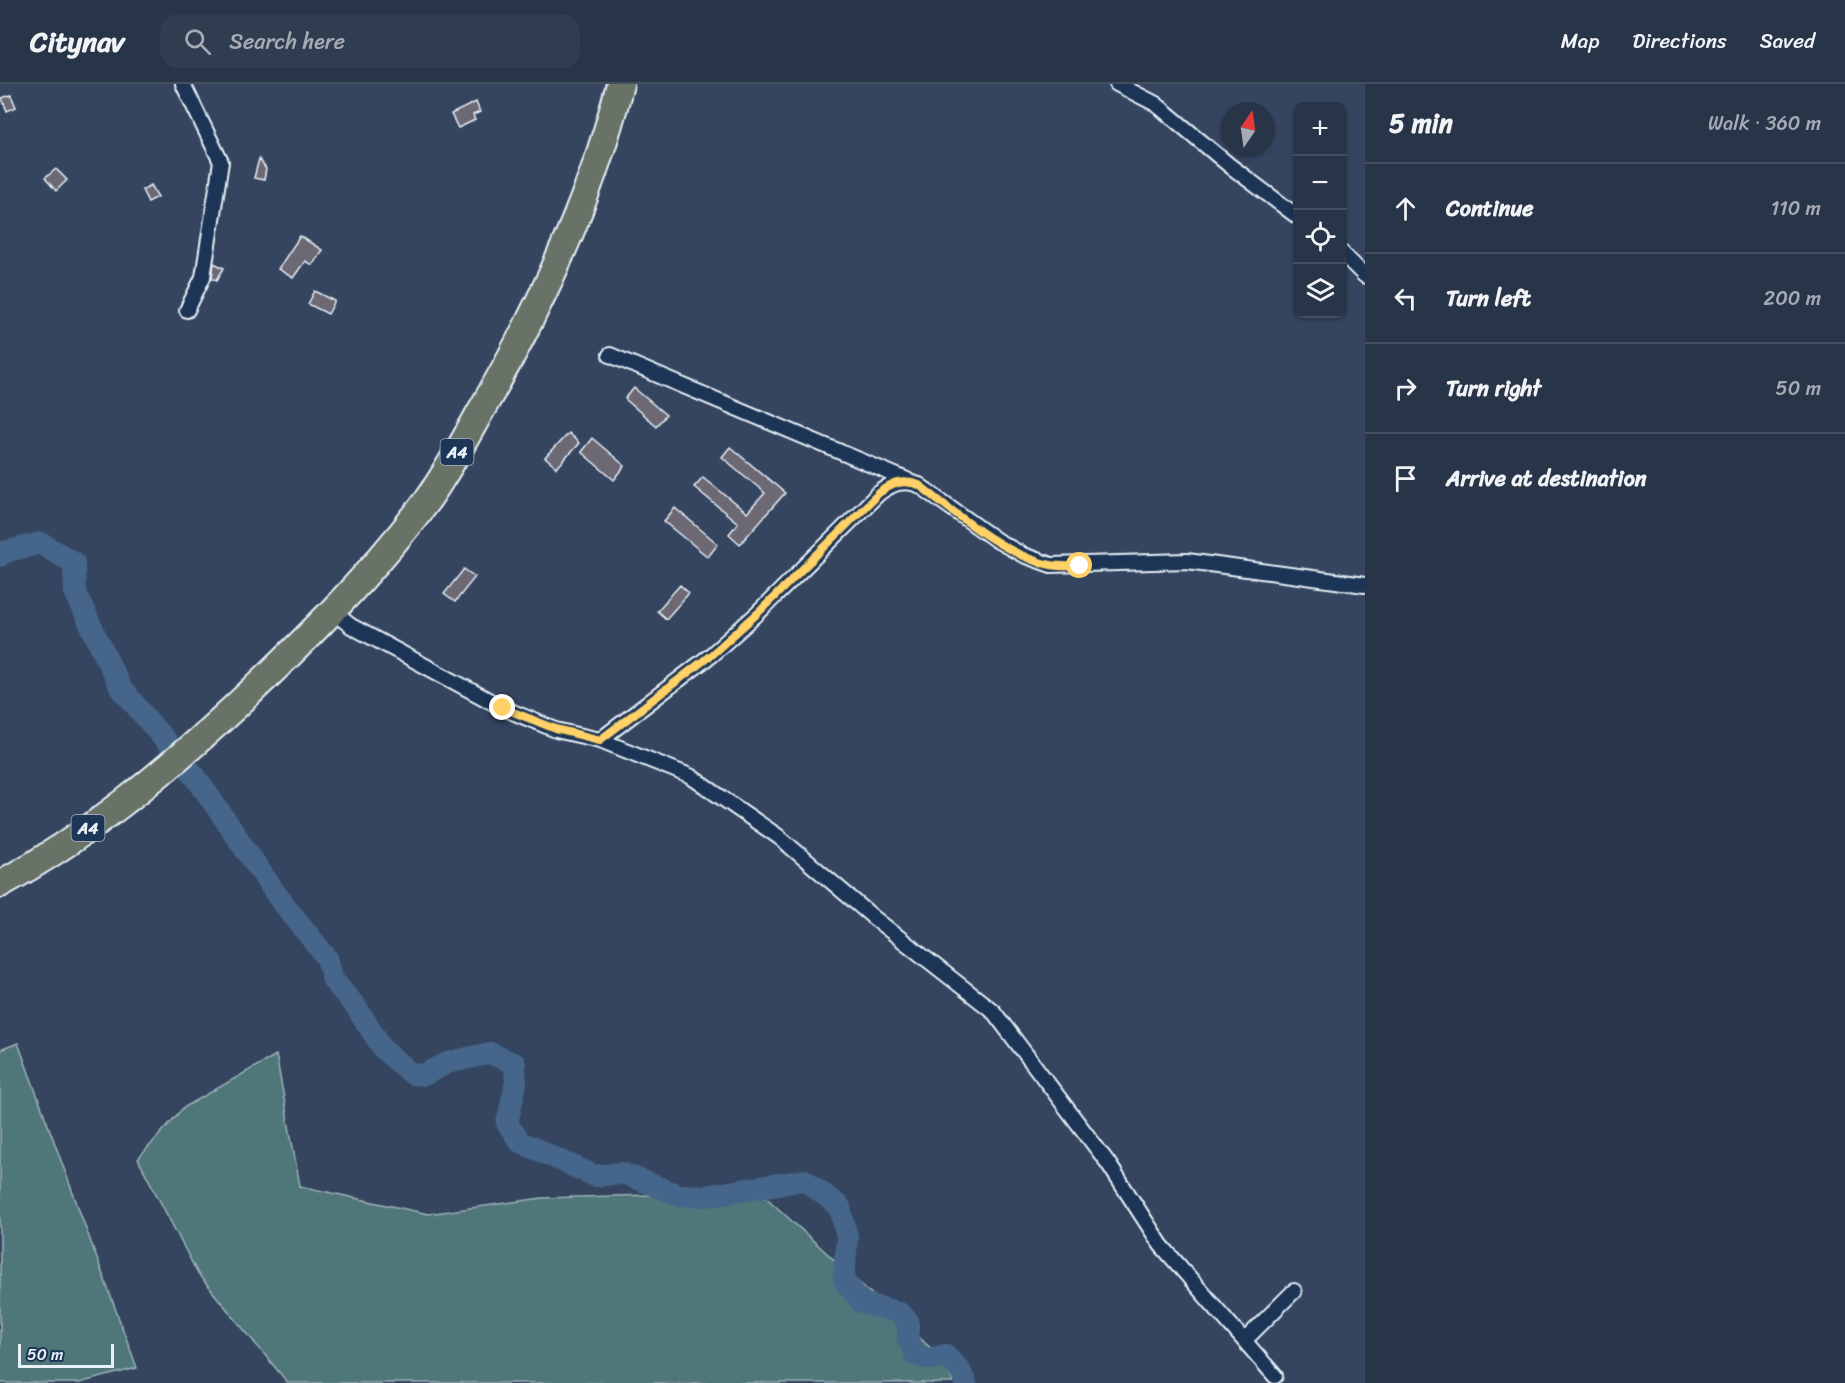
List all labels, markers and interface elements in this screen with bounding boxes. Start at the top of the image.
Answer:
search box [160,14,580,68]
text: Citynav [30,17,124,66]
text: Search here [229,22,345,61]
text: Map [1561,22,1599,60]
text: Directions [1632,22,1727,60]
text: Saved [1760,22,1815,60]
icon: search [181,25,214,58]
text: 5 min [1389,100,1453,146]
north arrow [1221,102,1275,156]
map controls [1293,102,1347,318]
button: + [1293,102,1347,156]
text: Walk · 360 m [1708,106,1821,141]
button: − [1293,156,1347,210]
text: Continue [1446,189,1534,228]
text: 110 m [1771,191,1821,226]
icon: ahead [1389,192,1422,225]
button: locate [1293,210,1347,264]
button: layers [1293,264,1347,318]
text: Turn left [1446,279,1531,318]
text: 200 m [1764,281,1821,316]
icon: left [1389,282,1422,315]
text: Turn right [1446,369,1541,408]
text: 50 m [1776,371,1821,406]
icon: right [1389,372,1422,405]
road number: A4 [440,439,474,465]
text: Arrive at destination [1446,459,1647,498]
icon: arrive [1389,462,1422,495]
route start [1066,552,1092,578]
route end [489,694,515,720]
road number: A4 [72,815,104,841]
text: 50 m [27,1340,63,1369]
scale bar [18,1341,114,1368]

